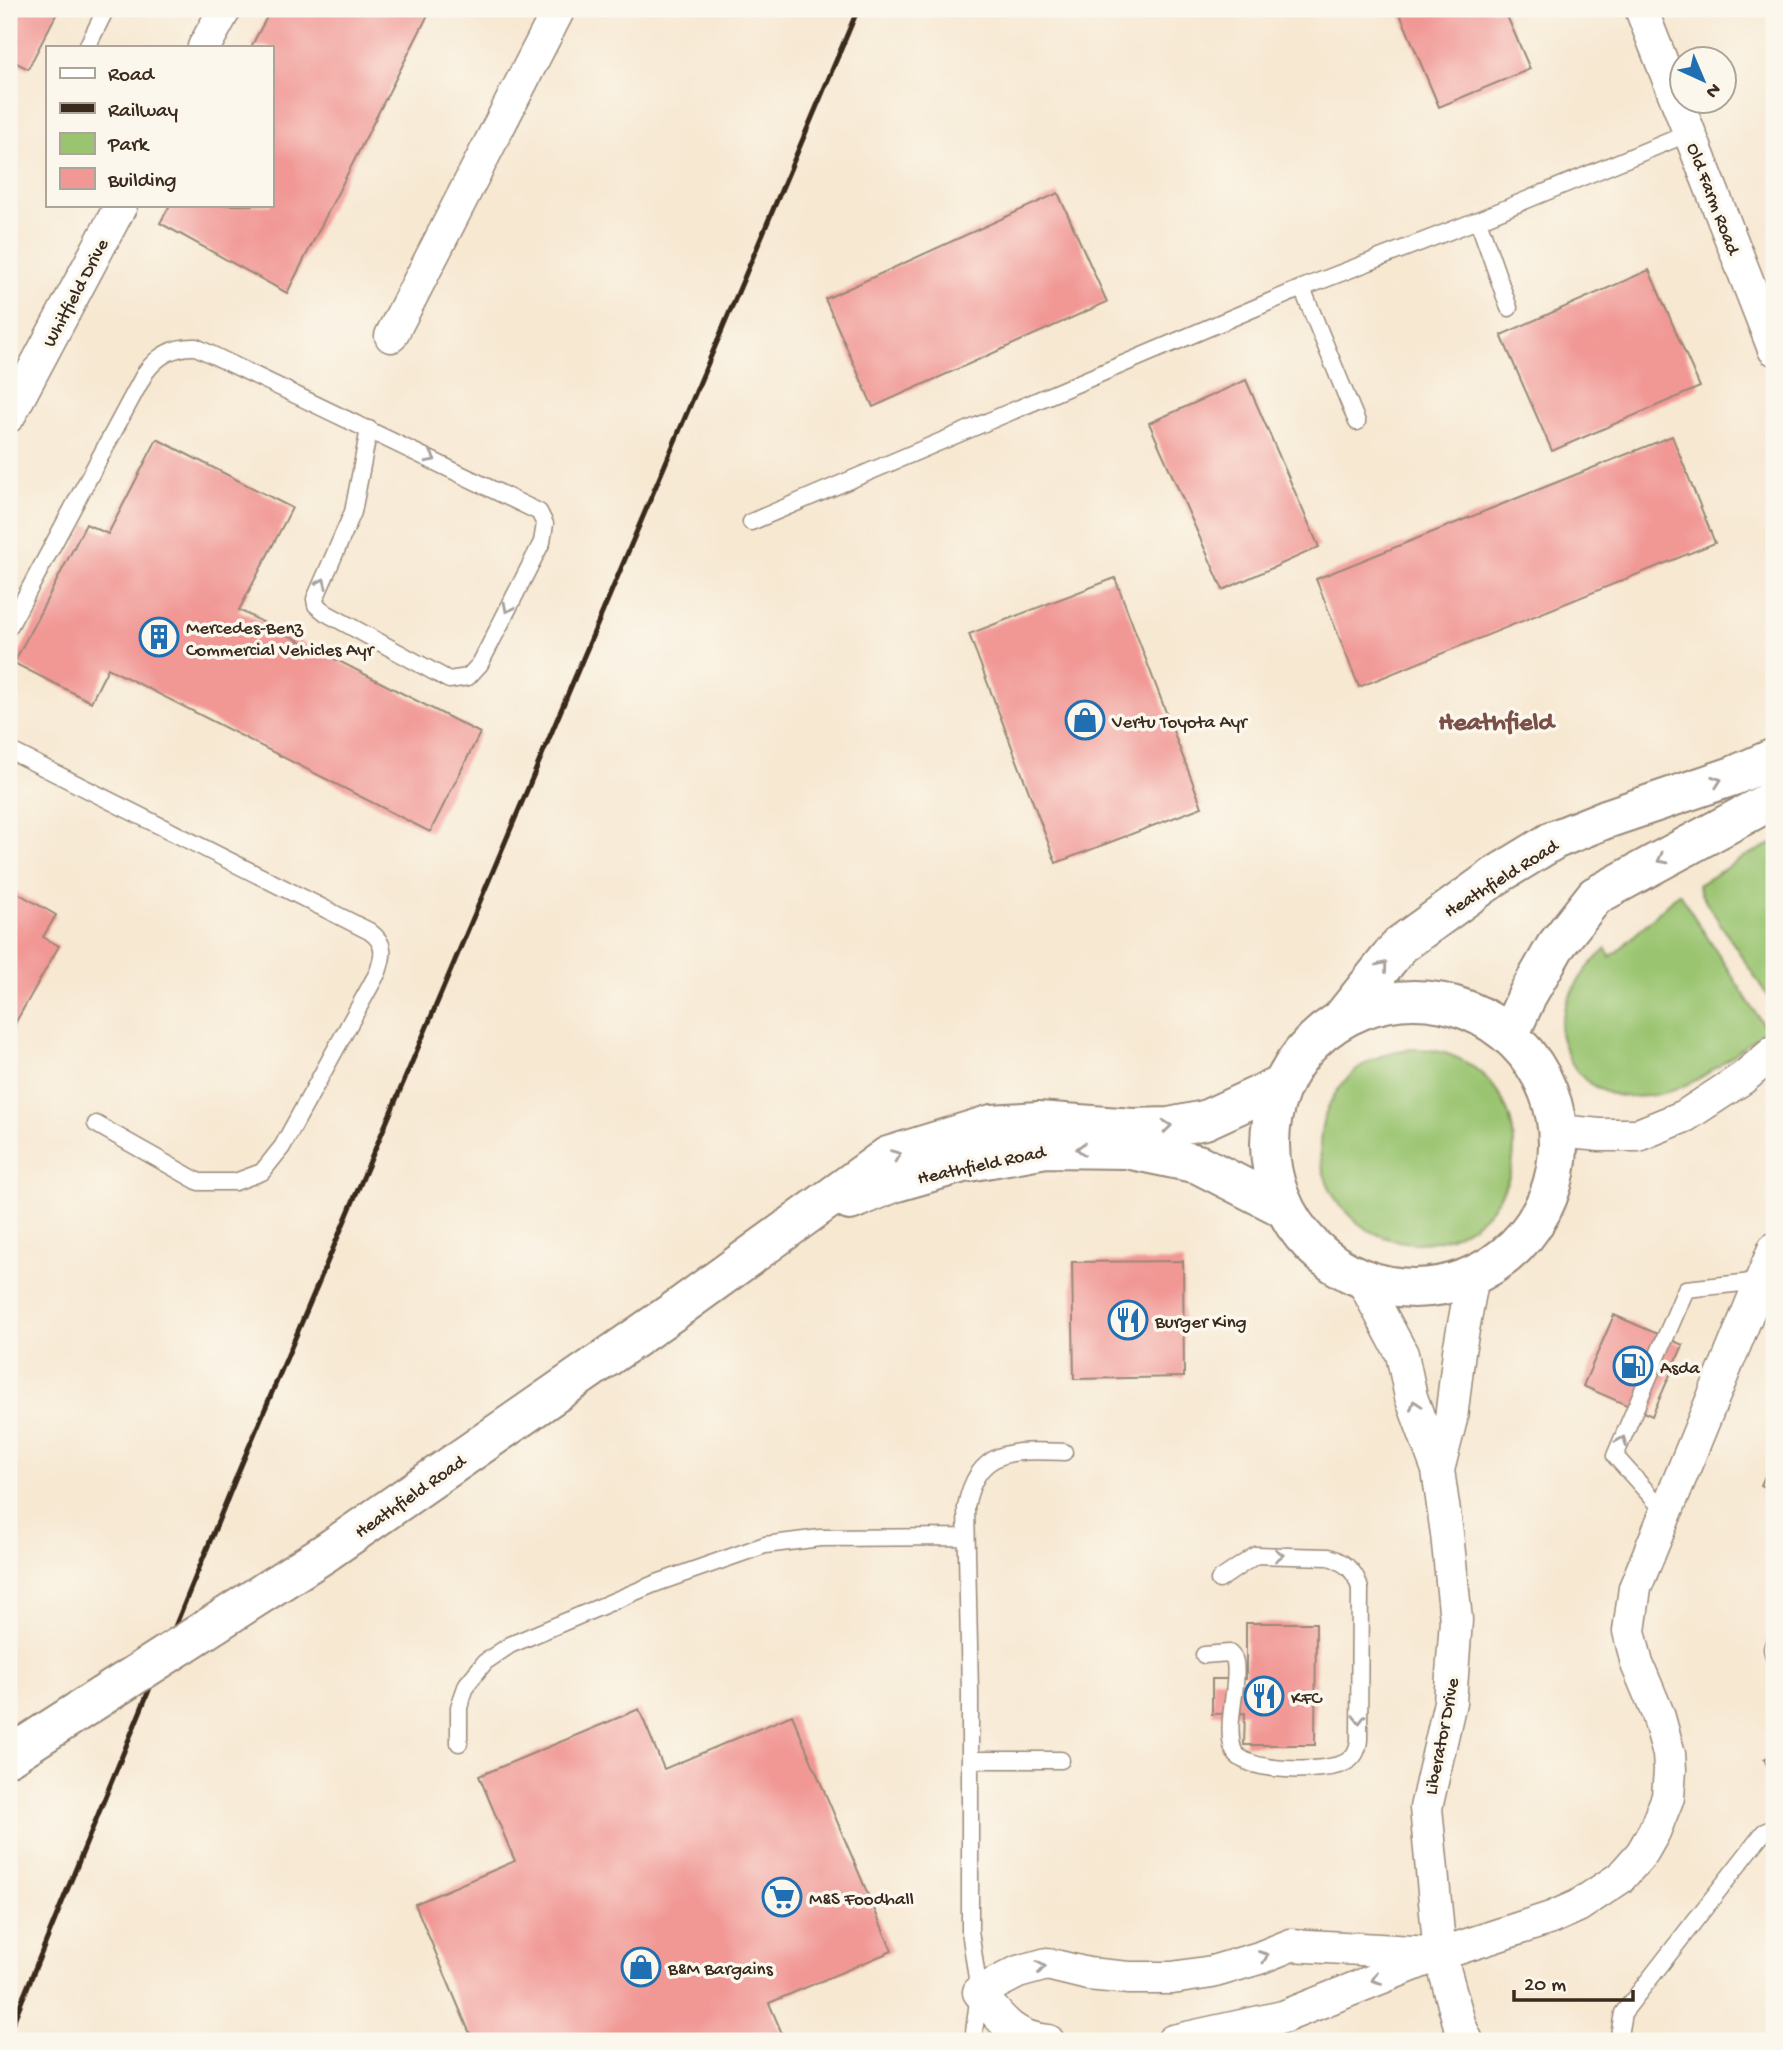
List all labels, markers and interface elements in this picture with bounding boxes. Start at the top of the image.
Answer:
legend [46,46,273,206]
north arrow [1668,46,1738,116]
text: Road [108,64,156,89]
text: N [1700,77,1725,102]
text: Railway [108,100,178,125]
text: Park [107,134,151,159]
street label: Old Farm Road [1680,140,1744,260]
text: Building [107,170,177,195]
street label: Whitfield Drive [39,235,115,352]
one-way arrow [424,450,436,464]
one-way arrow [314,577,328,590]
one-way arrow [503,601,517,614]
building icon: Mercedes-Benz Commercial Vehicles Ayr [138,616,180,658]
place label: Mercedes-Benz Commercial Vehicles Ayr [186,618,376,663]
shop icon: Vertu Toyota Ayr [1064,699,1106,741]
district label: Heathfield [1438,709,1556,740]
place label: Vertu Toyota Ayr [1111,712,1249,735]
one-way arrow [1711,775,1723,789]
street label: Heathfield Road [1441,835,1565,924]
one-way arrow [1657,851,1669,864]
one-way arrow [1375,961,1388,973]
one-way arrow [1162,1119,1173,1134]
street label: Heathfield Road [916,1141,1050,1191]
one-way arrow [1075,1141,1086,1156]
one-way arrow [889,1149,901,1163]
restaurant icon: Burger King [1107,1299,1149,1341]
place label: Burger King [1154,1312,1247,1335]
fuel station icon: Asda [1612,1345,1654,1387]
place label: Asda [1660,1358,1701,1381]
one-way arrow [1409,1400,1423,1412]
one-way arrow [1614,1435,1628,1448]
street label: Heathfield Road [351,1450,472,1545]
one-way arrow [1274,1547,1285,1563]
restaurant icon: KFC [1243,1675,1285,1717]
street label: Liberator Drive [1421,1676,1466,1797]
place label: KFC [1291,1688,1323,1711]
one-way arrow [1351,1714,1367,1725]
supermarket icon: M&S Foodhall [761,1876,803,1918]
place label: M&S Foodhall [809,1889,914,1912]
shop icon: B&M Bargains [620,1946,662,1988]
one-way arrow [1258,1950,1270,1964]
place label: B&M Bargains [667,1959,774,1982]
scale bar [1514,1959,1632,2003]
one-way arrow [1035,1960,1047,1975]
one-way arrow [1371,1971,1383,1985]
text: 20 m [1524,1974,1566,1999]

